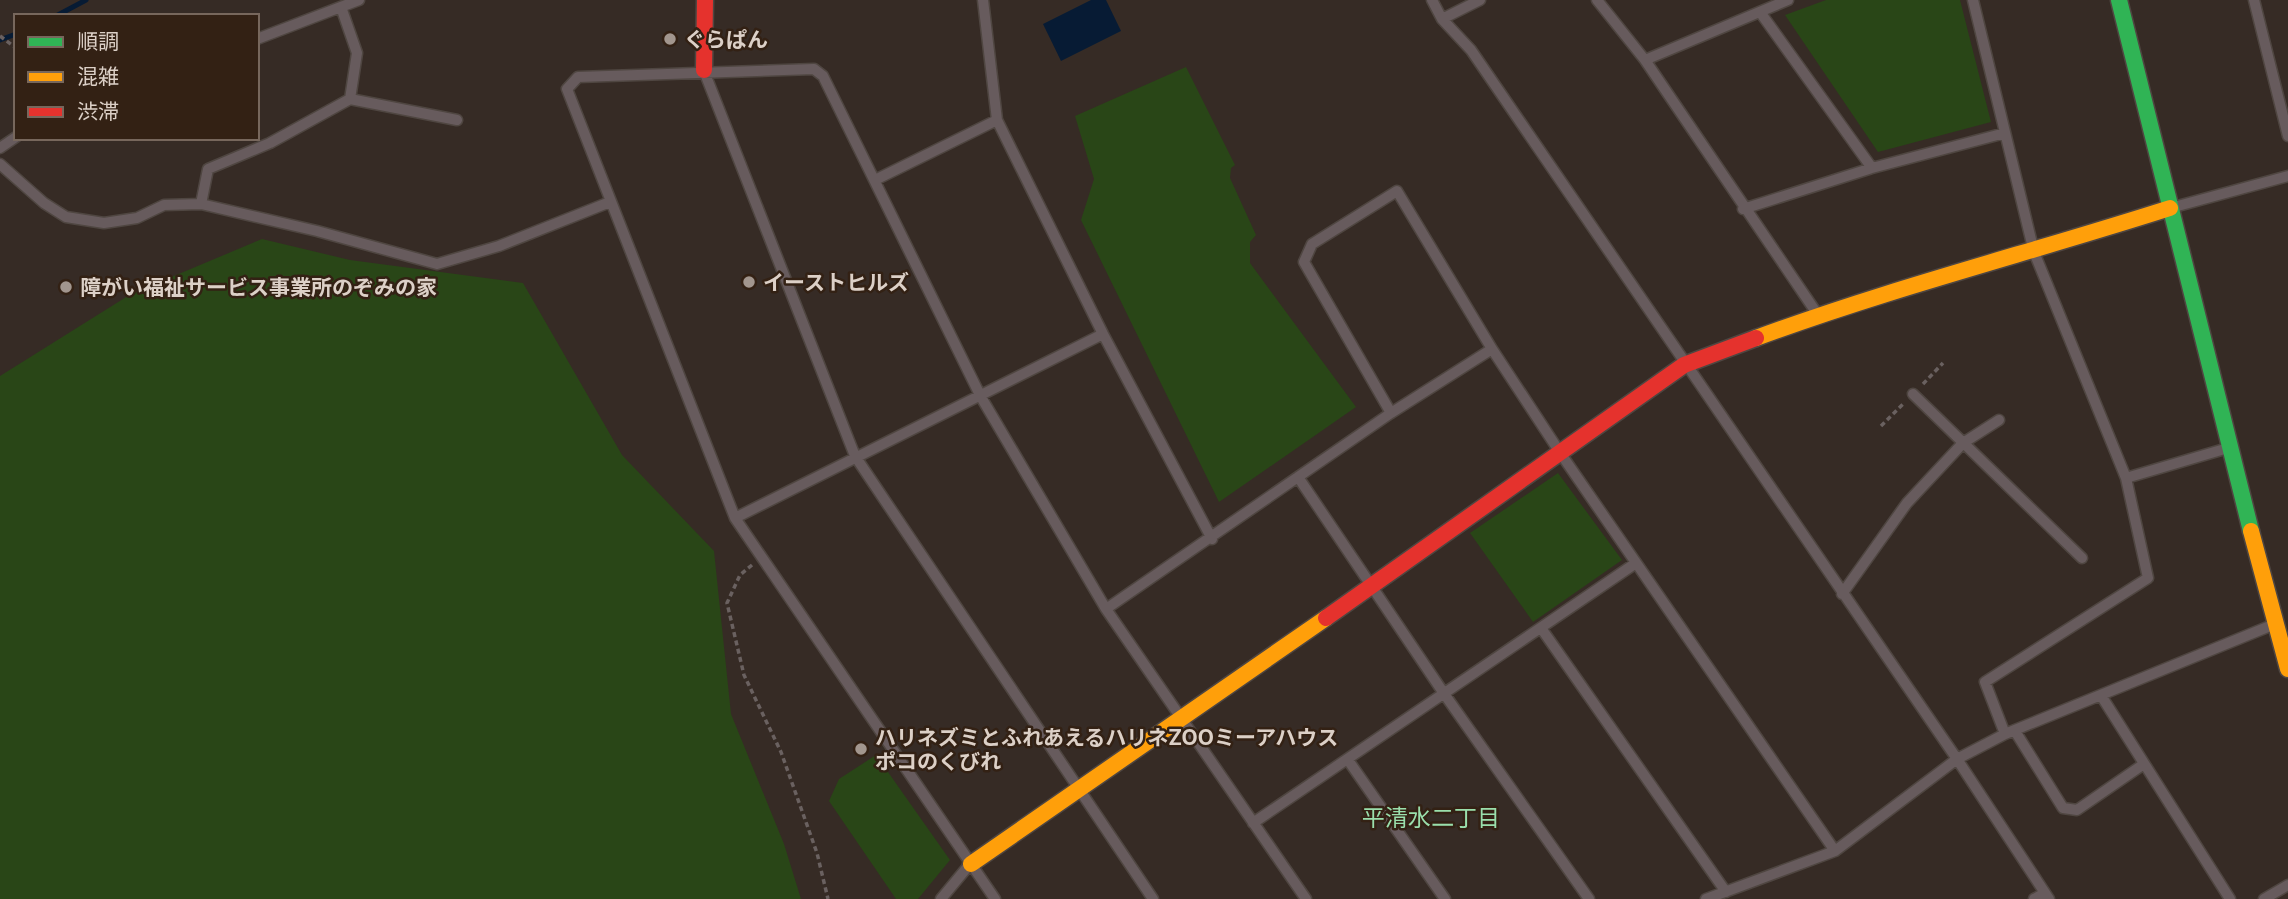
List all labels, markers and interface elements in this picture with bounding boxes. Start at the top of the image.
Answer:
legend [14,14,259,140]
place label: ぐらぱん [684,27,768,52]
text: 順調 [77,29,119,54]
marker: ぐらぱん [662,31,678,47]
text: 混雑 [77,64,119,89]
text: 渋滞 [77,99,119,124]
place label: イーストヒルズ [763,270,909,295]
marker: イーストヒルズ [741,274,757,290]
place label: 障がい福祉サービス事業所のぞみの家 [80,275,437,300]
marker: 障がい福祉サービス事業所のぞみの家 [58,279,74,295]
place label: ハリネズミとふれあえるハリネZOOミーアハウス ポコのくびれ [875,725,1338,774]
marker: ハリネズミとふれあえるハリネZOOミーアハウス ポコのくびれ [853,741,869,757]
district label: 平清水二丁目 [1362,804,1500,832]

